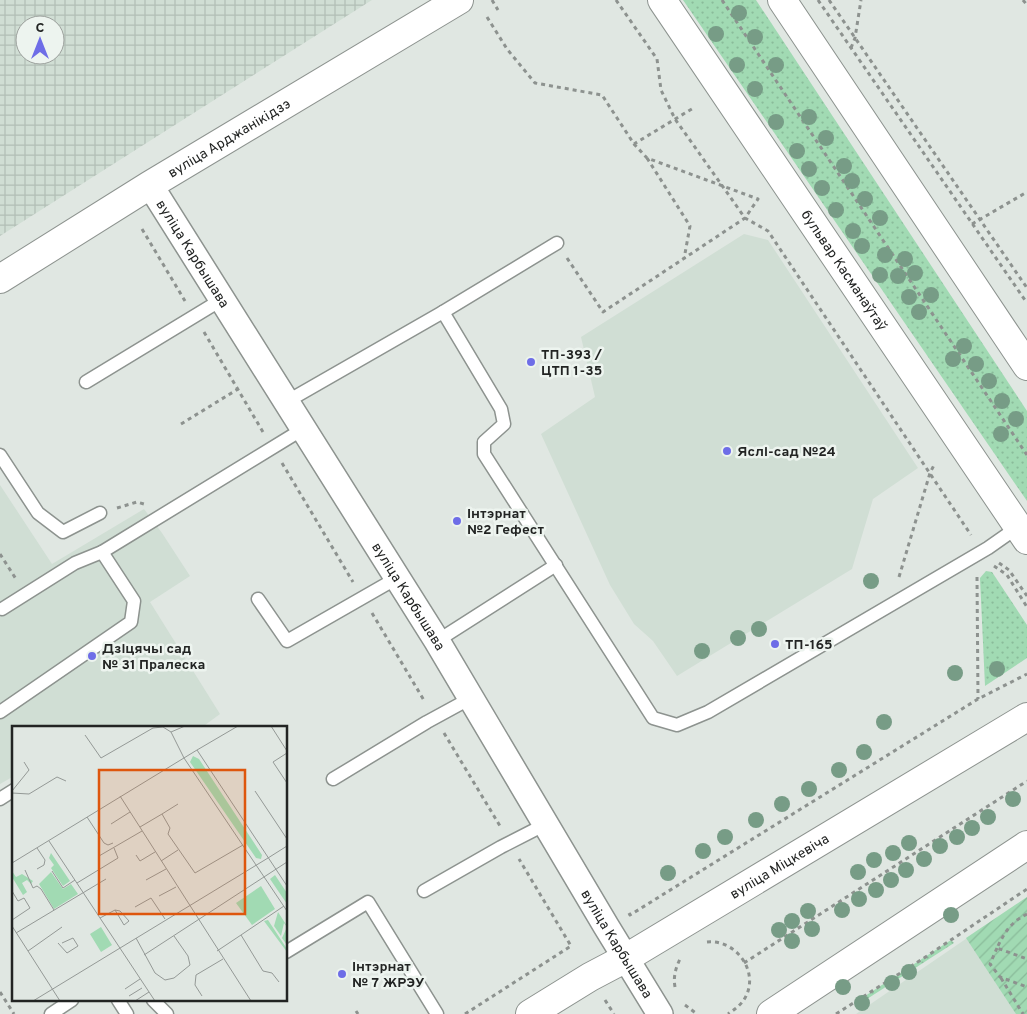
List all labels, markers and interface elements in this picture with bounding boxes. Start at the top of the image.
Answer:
north arrow [15,15,65,65]
text: С [36,20,45,37]
street label: вуліца Арджанікідзэ [165,96,294,182]
street label: вуліца Карбышава [152,197,232,311]
street label: бульвар Касманаўтаў [797,207,890,334]
place label: ТП-393 / ЦТП 1-35 [541,347,603,380]
marker: ТП-393 / ЦТП 1-35 [525,356,537,368]
place label: Яслі-сад №24 [737,444,836,461]
marker: Яслі-сад №24 [721,445,733,457]
place label: Інтэрнат №2 Гефест [467,506,544,539]
marker: Інтэрнат №2 Гефест [451,515,463,527]
street label: вуліца Карбышава [367,540,448,654]
place label: ТП-165 [785,637,833,654]
marker: ТП-165 [769,638,781,650]
place label: Дзіцячы сад № 31 Пралеска [102,641,205,674]
marker: Дзіцячы сад № 31 Пралеска [86,650,98,662]
inset map [12,726,288,1002]
street label: вуліца Міцкевіча [727,831,833,903]
street label: вуліца Карбышава [576,887,655,1002]
place label: Інтэрнат № 7 ЖРЭУ [352,959,425,992]
marker: Інтэрнат № 7 ЖРЭУ [336,968,348,980]

